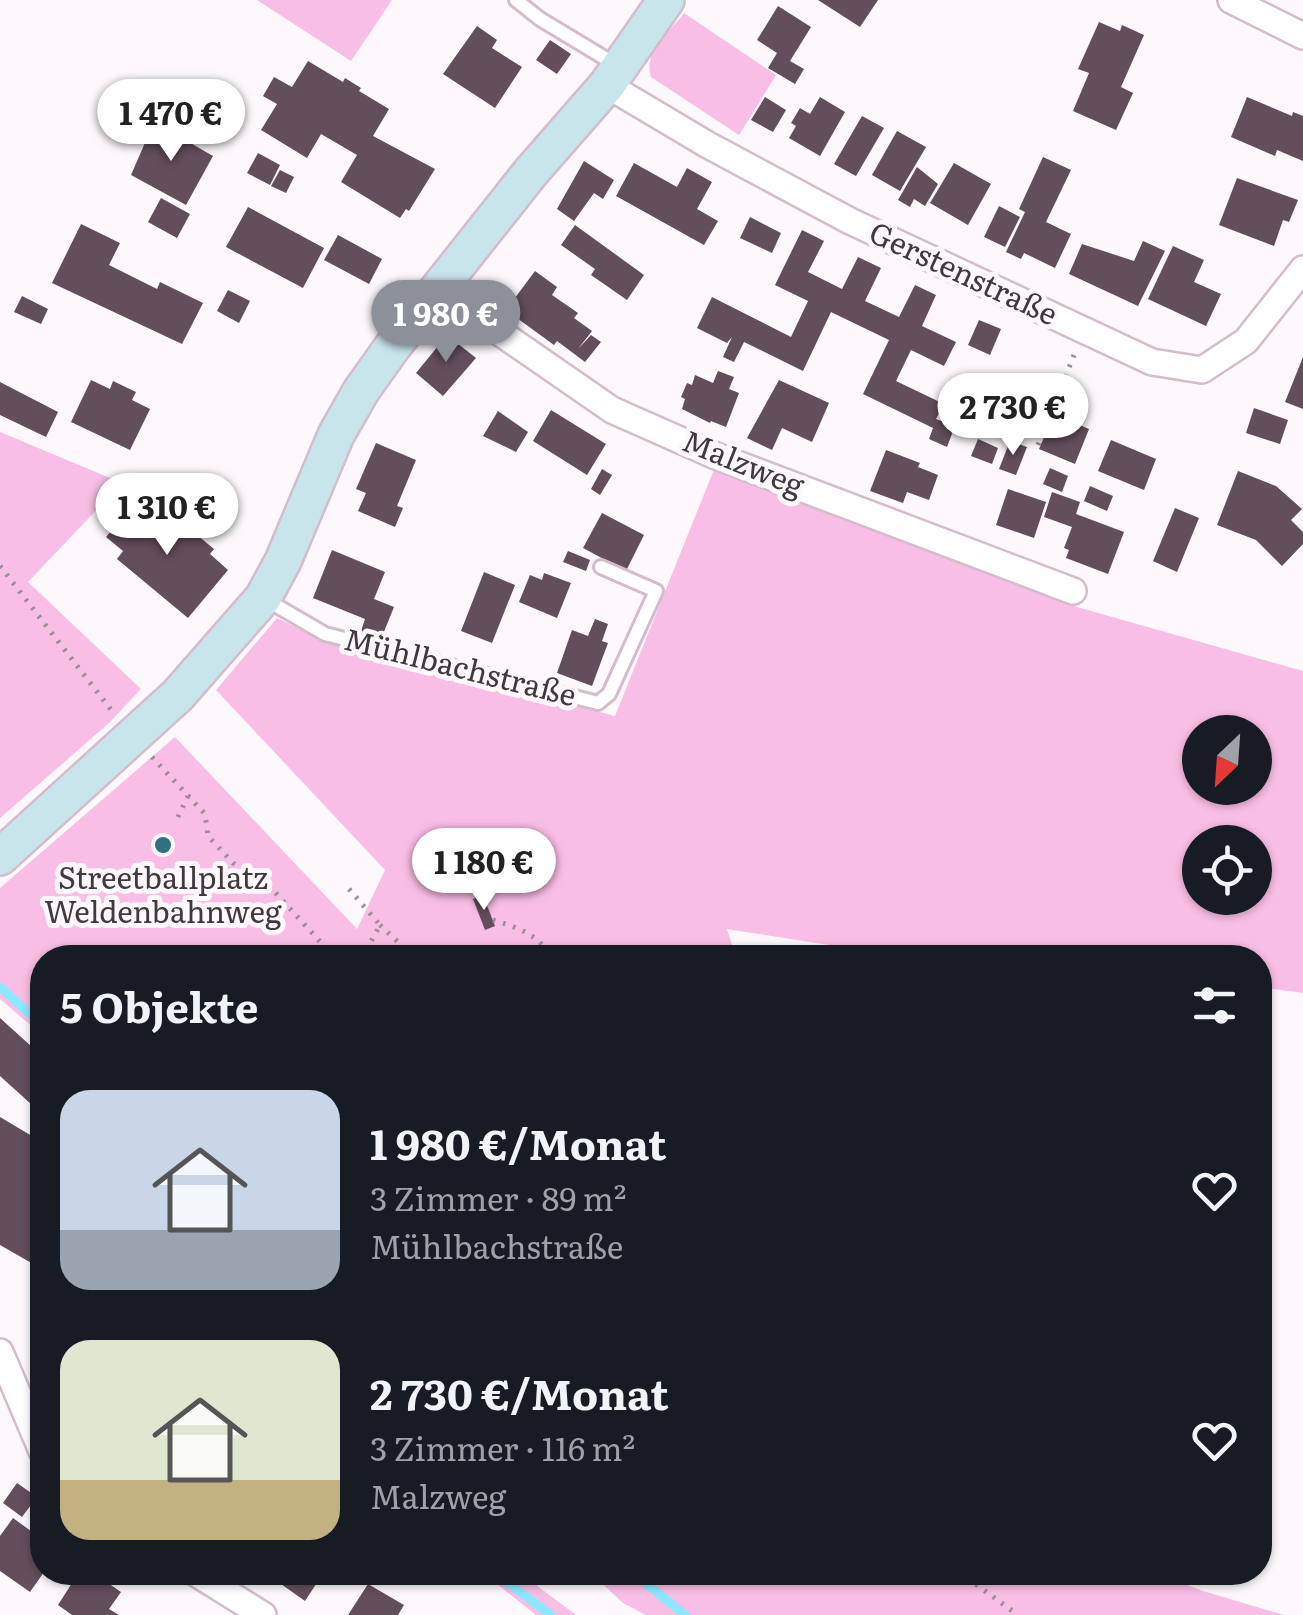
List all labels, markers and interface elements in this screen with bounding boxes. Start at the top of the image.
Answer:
pin: 1 470 € [79,79,263,164]
text: 1 470 € [119,87,223,135]
street label: Gerstenstraße [863,208,1066,334]
pin: 1 980 € [354,280,538,365]
text: 1 980 € [393,288,499,336]
pin: 2 730 € [921,373,1105,458]
text: 2 730 € [959,381,1067,429]
street label: Malzweg [677,417,812,506]
pin: 1 310 € [75,473,259,558]
text: 1 310 € [117,481,217,529]
street label: Mühlbachstraße [340,615,581,715]
north arrow [1182,715,1272,805]
map controls [1182,715,1272,915]
button: locate [1182,825,1272,915]
pin: 1 180 € [392,828,576,913]
marker: Streetballplatz Weldenbahnweg [152,834,174,856]
text: 1 180 € [434,836,534,884]
place label: Streetballplatz Weldenbahnweg [44,854,282,932]
text: 5 Objekte [60,974,258,1036]
icon: filters [1187,978,1242,1033]
text: 1 980 €/Monat [370,1111,666,1173]
icon: home [140,1130,260,1250]
icon: heart [1187,1163,1242,1218]
text: 3 Zimmer · 89 m² [370,1173,626,1221]
text: Mühlbachstraße [370,1221,623,1269]
text: 2 730 €/Monat [370,1361,669,1423]
icon: home [140,1380,260,1500]
icon: heart [1187,1413,1242,1468]
text: 3 Zimmer · 116 m² [370,1423,635,1471]
text: Malzweg [370,1471,506,1519]

